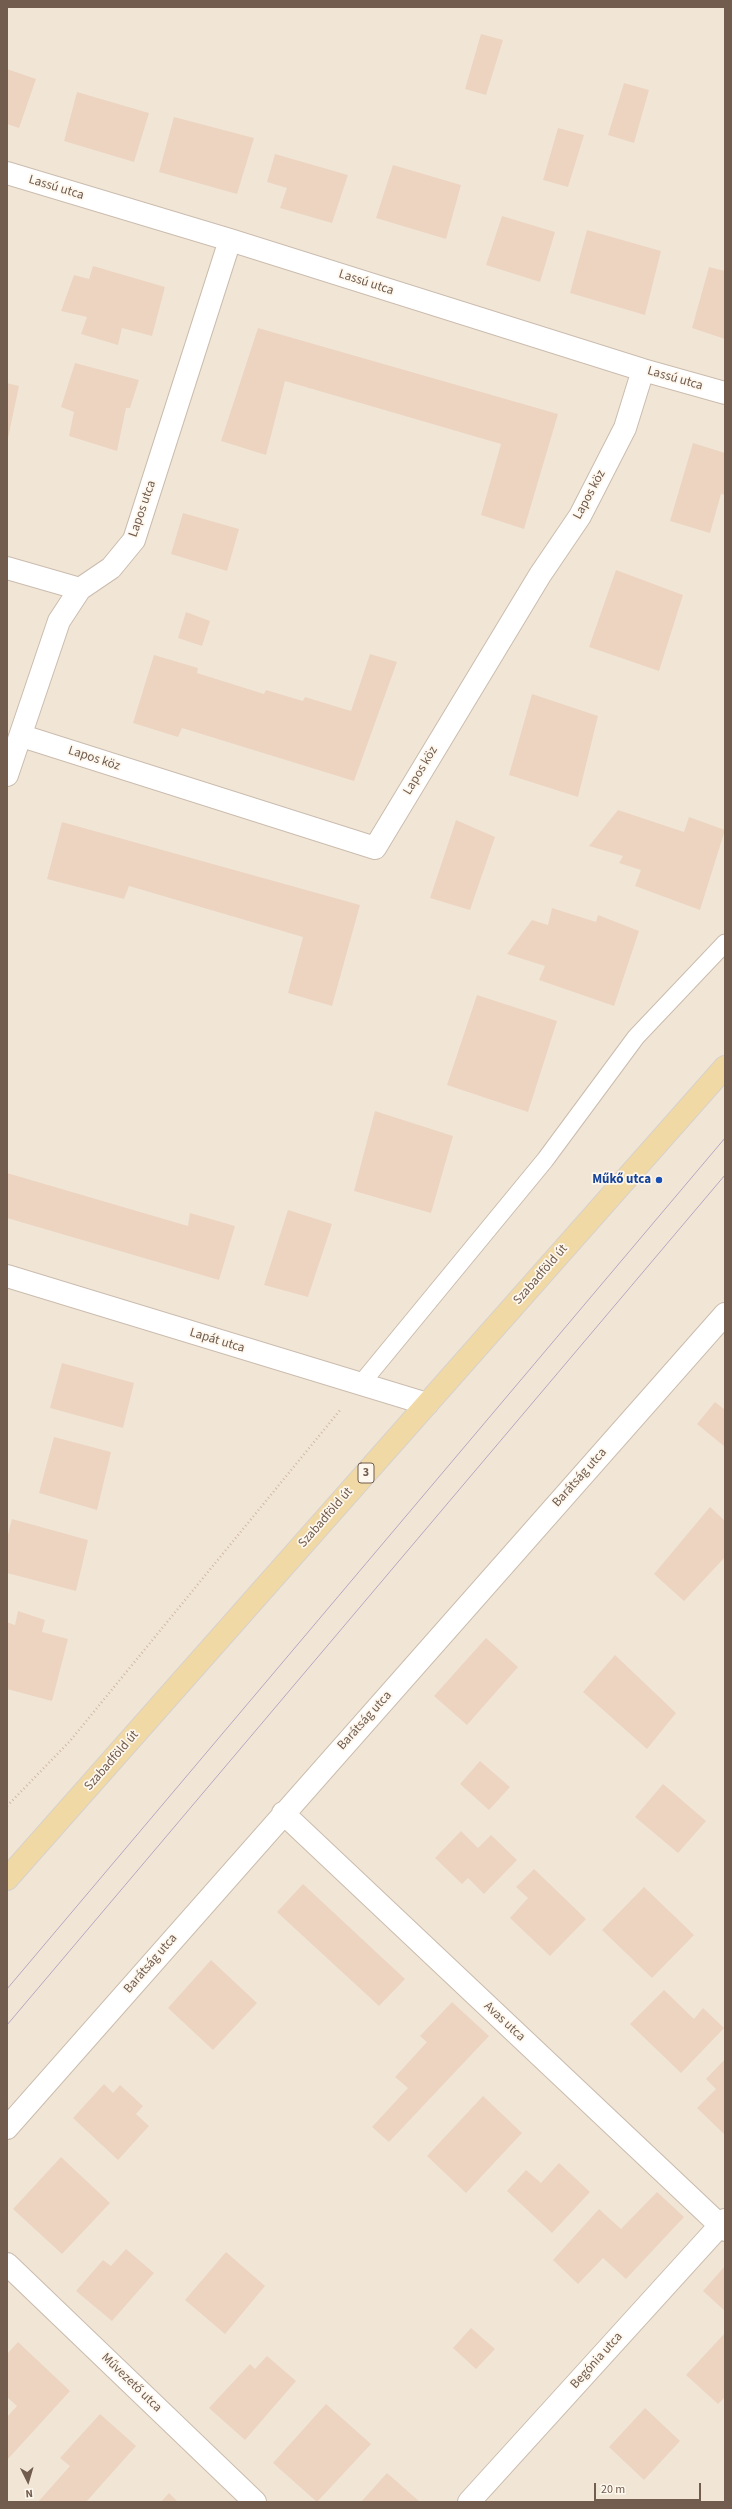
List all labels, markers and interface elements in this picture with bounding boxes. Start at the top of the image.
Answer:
street label: Lassú utca [26,172,86,204]
street label: Lassú utca [336,267,396,299]
street label: Lassú utca [645,364,705,394]
street label: Lapos köz [570,468,610,522]
street label: Lapos utca [126,479,160,539]
street label: Lapos köz [66,743,122,775]
street label: Lapos köz [400,744,442,798]
place label: Műkő utca [592,1172,651,1188]
marker: Műkő utca [654,1175,664,1185]
street label: Szabadföld út [511,1242,571,1308]
street label: Lapát utca [188,1325,246,1357]
street label: Barátság utca [550,1445,610,1511]
road number: 3 [358,1463,374,1483]
street label: Szabadföld út [296,1485,356,1551]
street label: Barátság utca [335,1688,395,1754]
street label: Szabadföld út [82,1728,142,1794]
street label: Barátság utca [121,1931,181,1997]
street label: Avas utca [480,1999,528,2045]
street label: Begónia utca [568,2330,626,2392]
street label: Művezető utca [97,2350,165,2416]
north arrow [8,2461,48,2501]
scale bar [596,2475,703,2501]
text: 20 m [601,2481,625,2498]
text: N [25,2486,33,2501]

